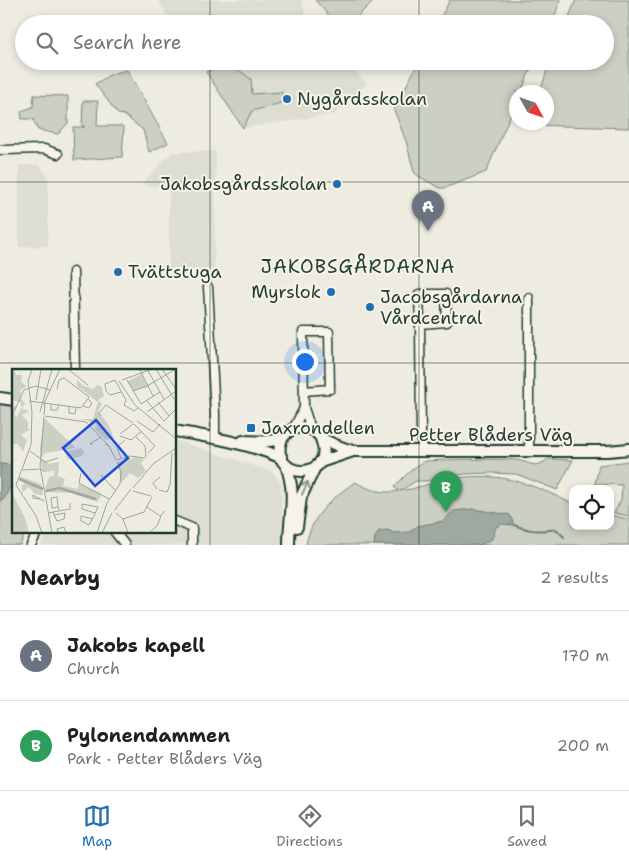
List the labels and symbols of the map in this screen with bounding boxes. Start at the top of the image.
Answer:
north arrow [509,85,554,130]
place label: Nygårdsskolan [297,87,427,111]
marker: Nygårdsskolan [281,93,293,105]
place label: Jakobsgårdsskolan [160,172,327,196]
marker: Jakobsgårdsskolan [331,178,343,190]
pin: A [412,190,444,231]
district label: JAKOBSGÅRDARNA [261,253,455,279]
place label: Tvättstuga [128,260,222,284]
marker: Tvättstuga [112,266,124,278]
place label: Myrslok [251,280,321,304]
place label: Jacobsgårdarna Vårdcentral [380,285,522,330]
marker: Myrslok [325,286,337,298]
marker: Jacobsgårdarna Vårdcentral [364,301,376,313]
your location [292,349,318,375]
inset map [12,369,176,532]
place label: Jaxrondellen [261,416,375,440]
marker: Jaxrondellen [245,422,257,434]
street label: Petter Blåders Väg [409,423,573,447]
pin: B [430,471,462,512]
one-way arrow [301,481,310,496]

